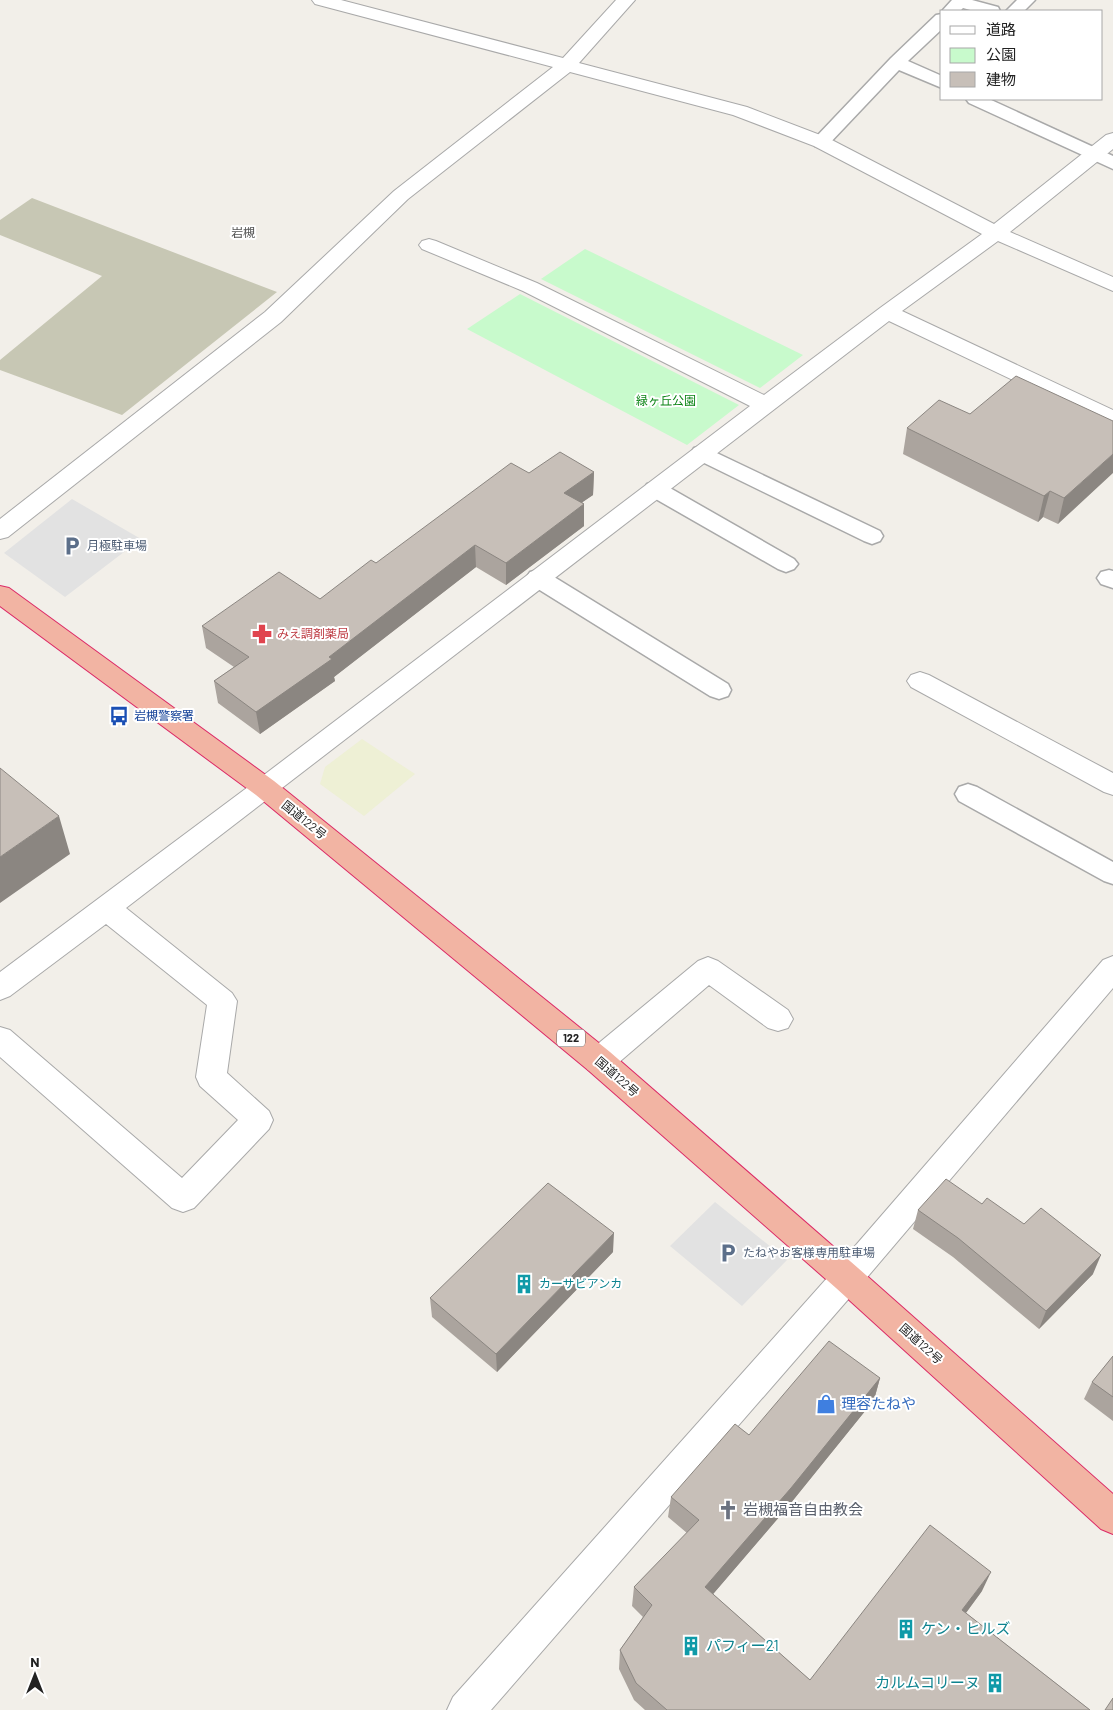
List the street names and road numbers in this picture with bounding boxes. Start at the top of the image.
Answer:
street label: 国道122号 [280,797,330,841]
road number: 122 [557,1030,585,1046]
street label: 国道122号 [593,1054,642,1099]
street label: 国道122号 [897,1320,946,1366]

